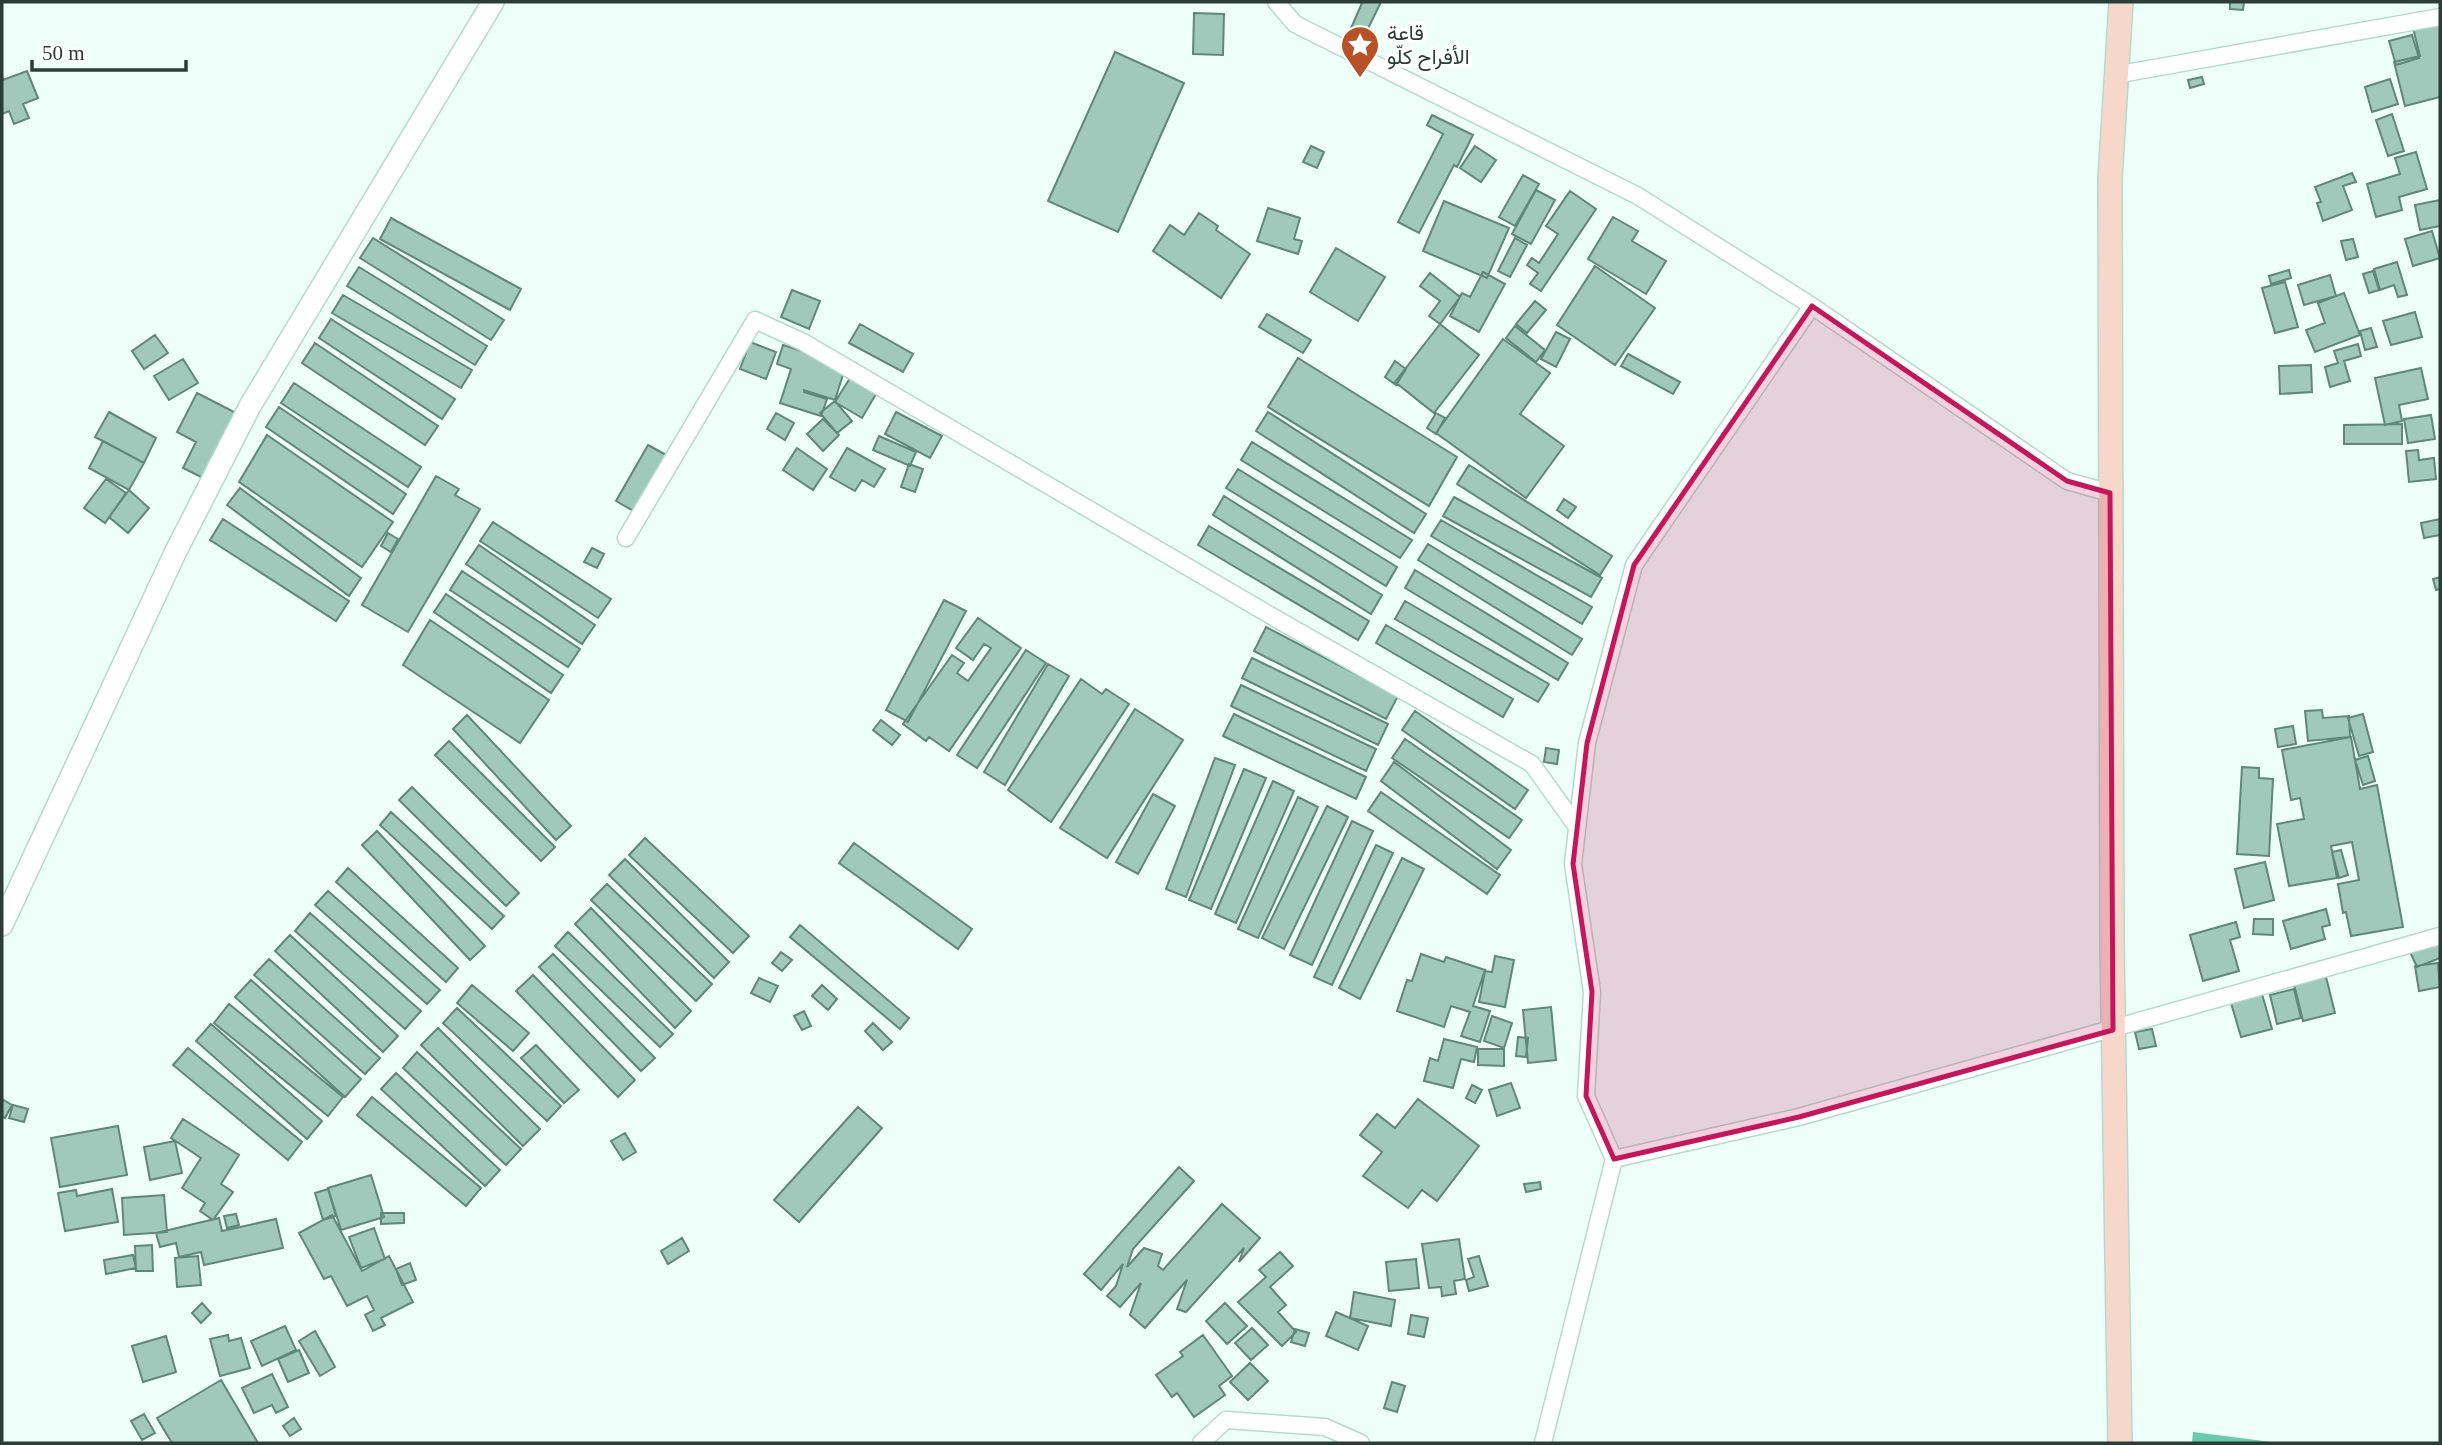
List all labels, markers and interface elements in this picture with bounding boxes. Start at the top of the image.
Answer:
place label: قاعة الأفراح كلّو [1387,21,1470,71]
place icon: قاعة الأفراح كلّو [1339,24,1381,79]
scale bar [32,28,186,72]
text: 50 m [42,41,85,65]

